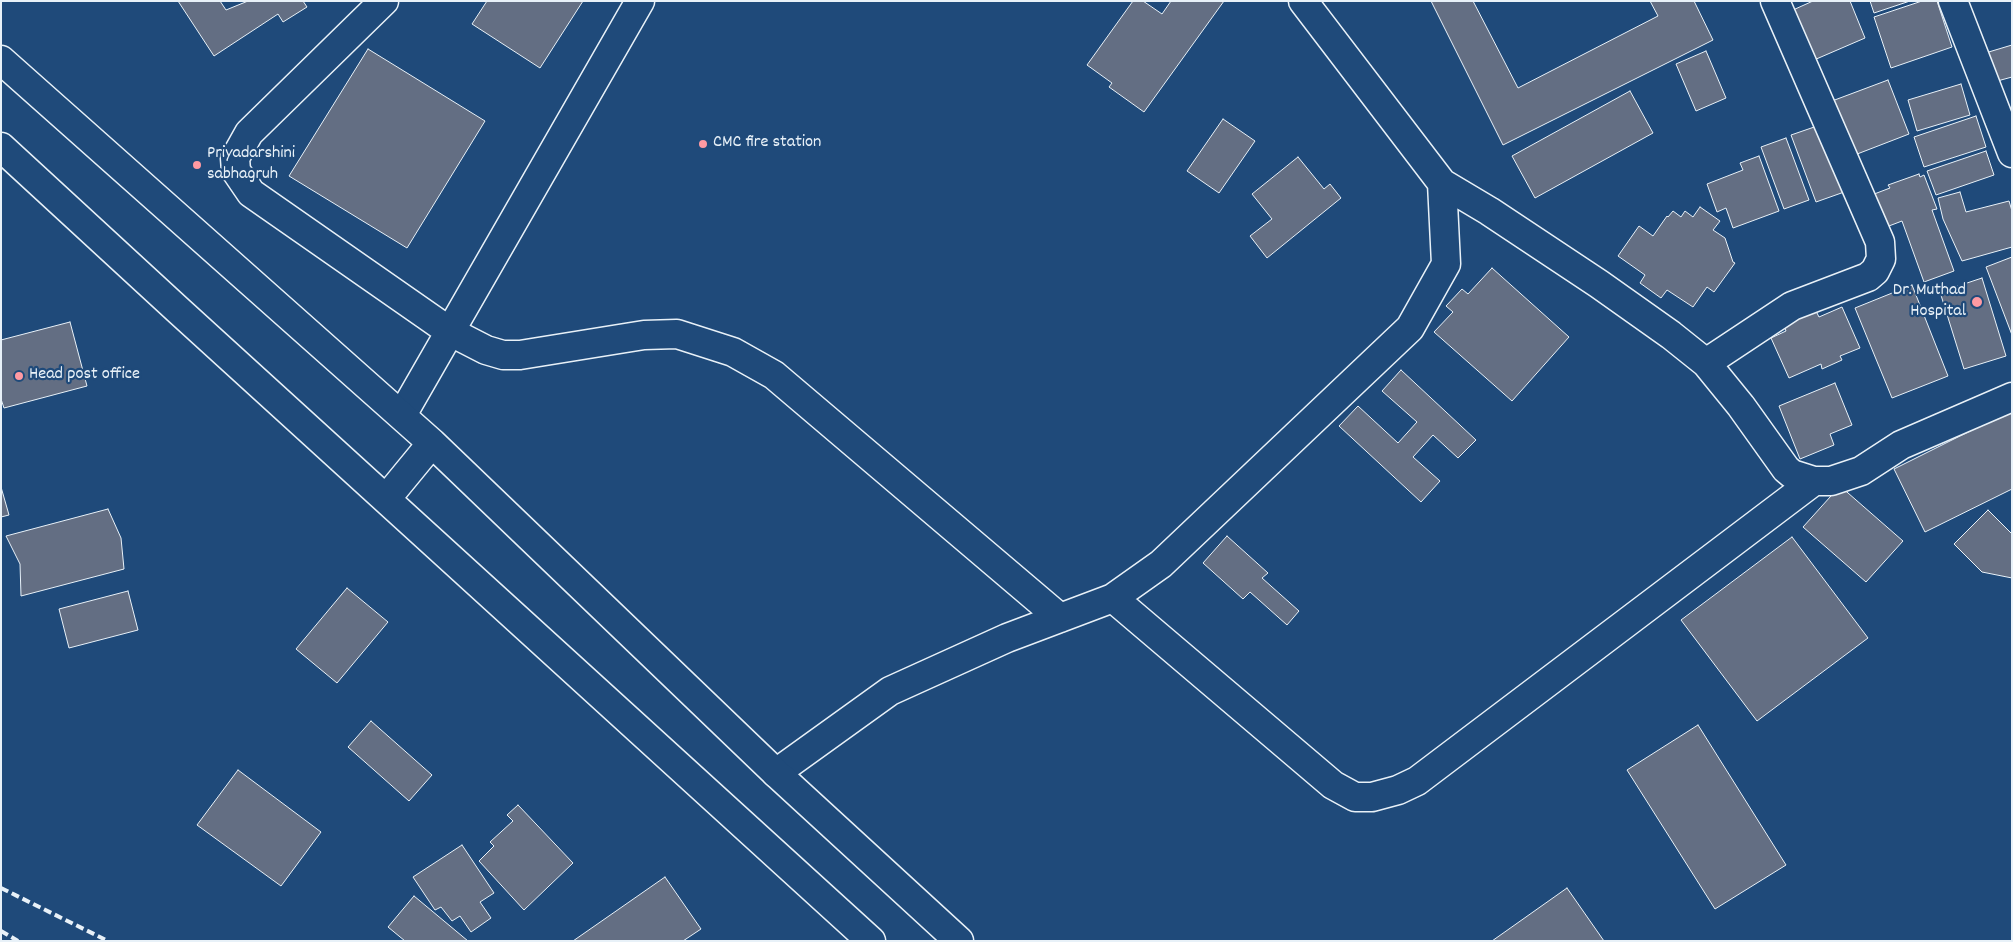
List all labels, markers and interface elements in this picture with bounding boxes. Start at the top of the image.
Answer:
place label: CMC fire station [713,133,821,155]
marker: CMC fire station [697,138,709,150]
place label: Priyadarshini sabhagruh [207,144,295,186]
marker: Priyadarshini sabhagruh [191,159,203,171]
place label: Dr. Muthad Hospital [1893,281,1966,324]
marker: Dr. Muthad Hospital [1970,295,1984,309]
place label: Head post office [29,365,140,387]
marker: Head post office [13,370,25,382]

